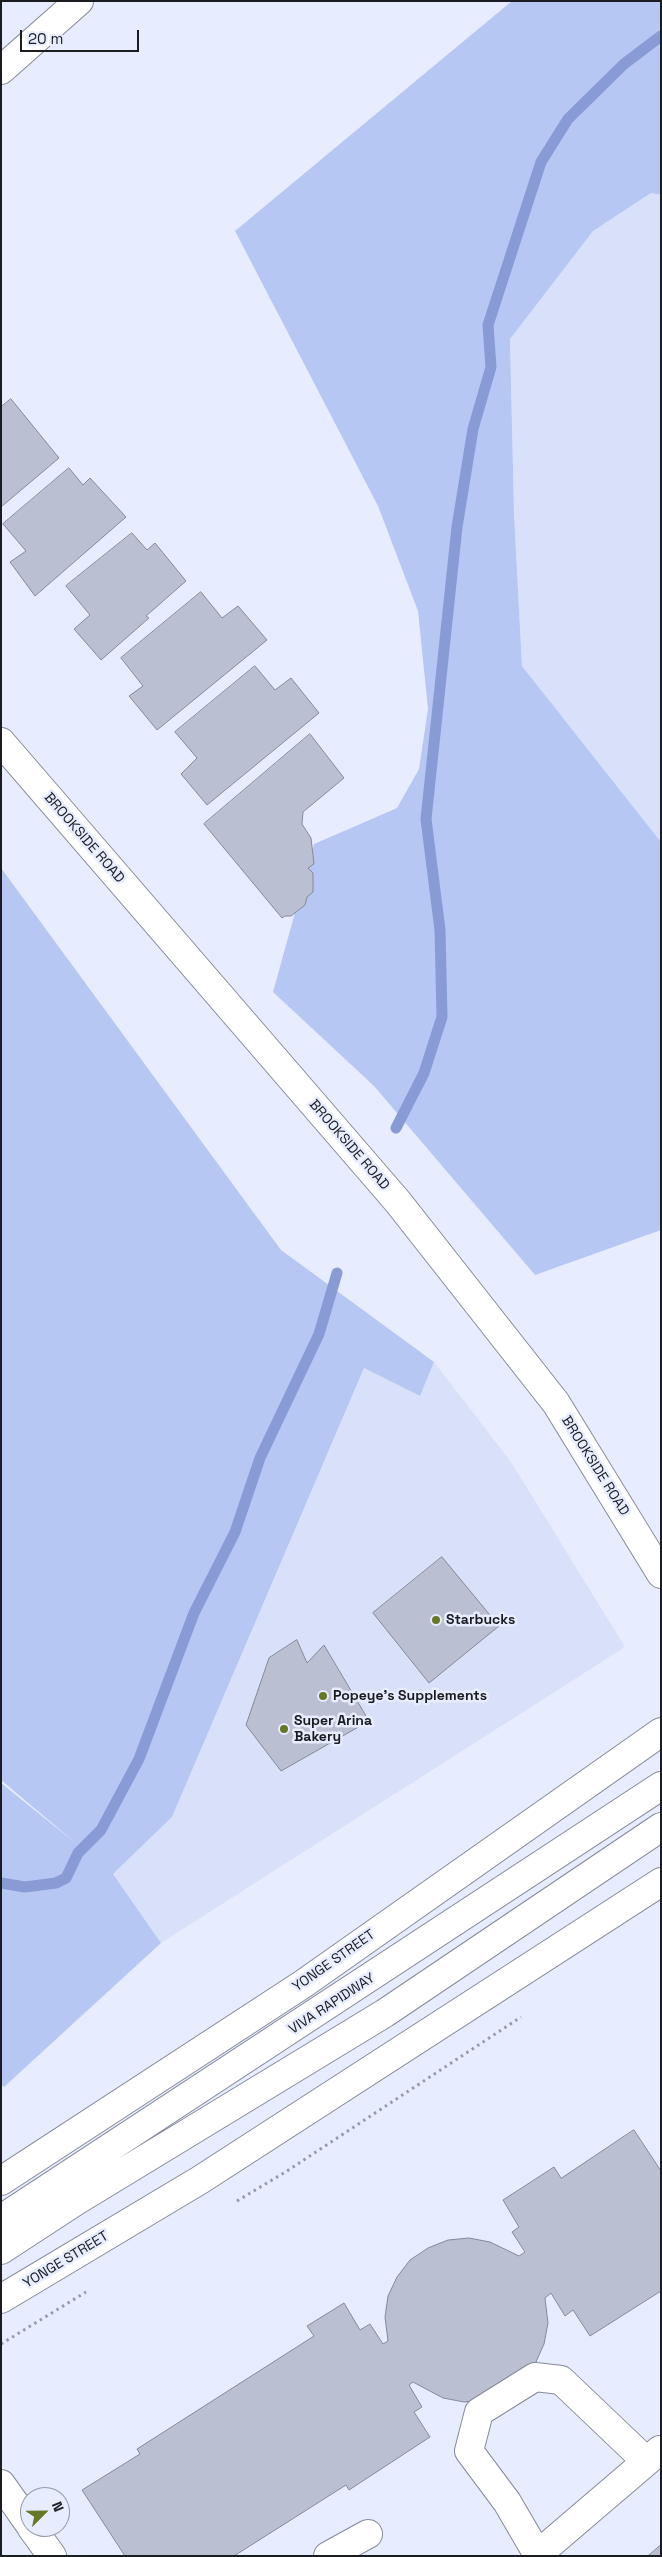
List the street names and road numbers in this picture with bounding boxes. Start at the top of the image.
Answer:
street label: BROOKSIDE ROAD [40,789,128,887]
street label: BROOKSIDE ROAD [305,1096,393,1194]
street label: BROOKSIDE ROAD [558,1413,632,1519]
street label: YONGE STREET [290,1926,378,1996]
street label: VIVA RAPIDWAY [286,1970,378,2038]
street label: YONGE STREET [20,2228,112,2292]

